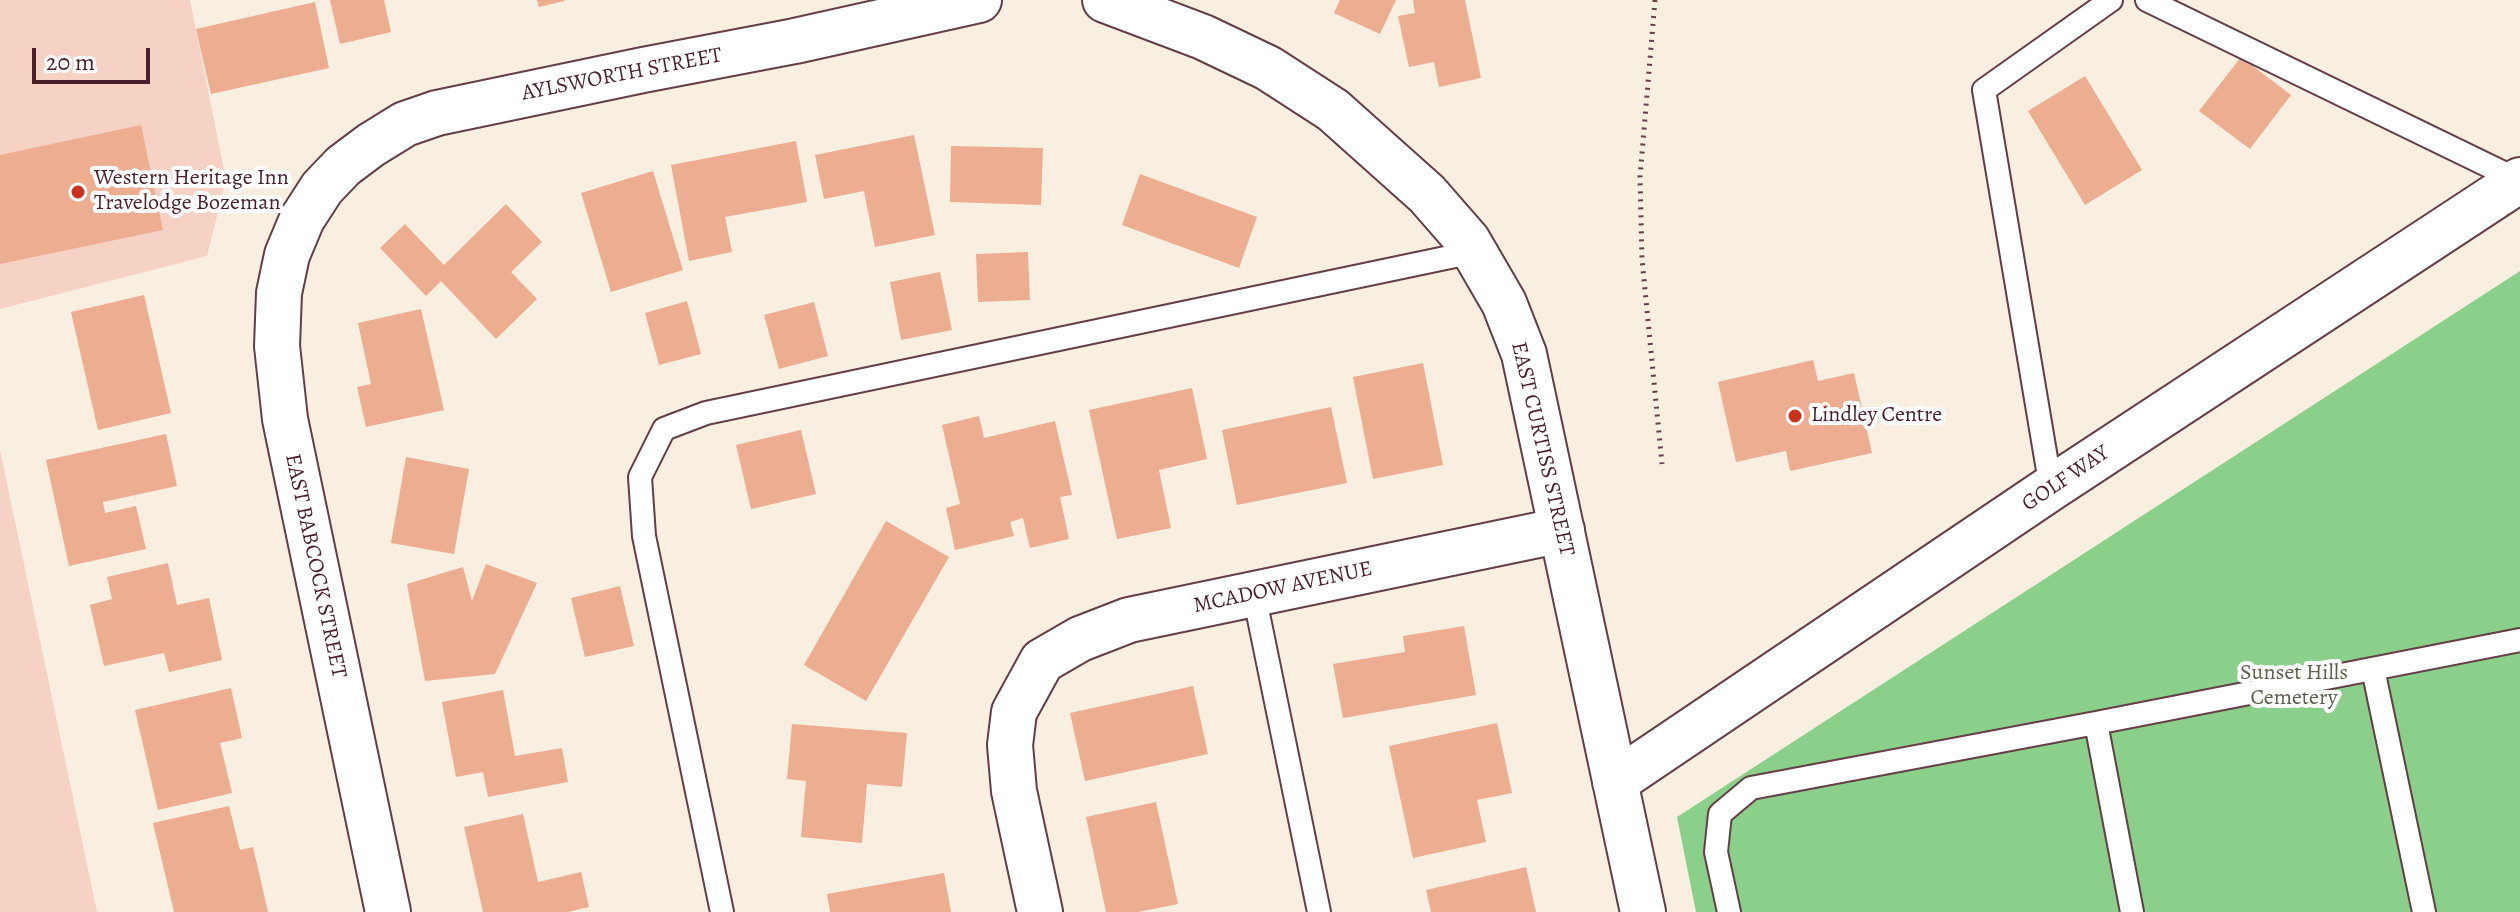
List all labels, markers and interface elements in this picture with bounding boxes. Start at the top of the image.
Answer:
scale bar [36,32,154,82]
street label: AYLSWORTH STREET [520,43,724,107]
text: 20 m [46,46,95,78]
place label: Western Heritage Inn Travelodge Bozeman [94,166,289,218]
marker: Western Heritage Inn Travelodge Bozeman [69,183,87,201]
street label: EAST CURTISS STREET [1505,339,1579,559]
place label: Lindley Centre [1811,403,1942,429]
marker: Lindley Centre [1786,407,1804,425]
street label: GOLF WAY [2017,440,2115,518]
street label: EAST BABCOCK STREET [278,451,352,681]
street label: MCADOW AVENUE [1191,556,1375,620]
park label: Sunset Hills Cemetery [2240,661,2348,712]

